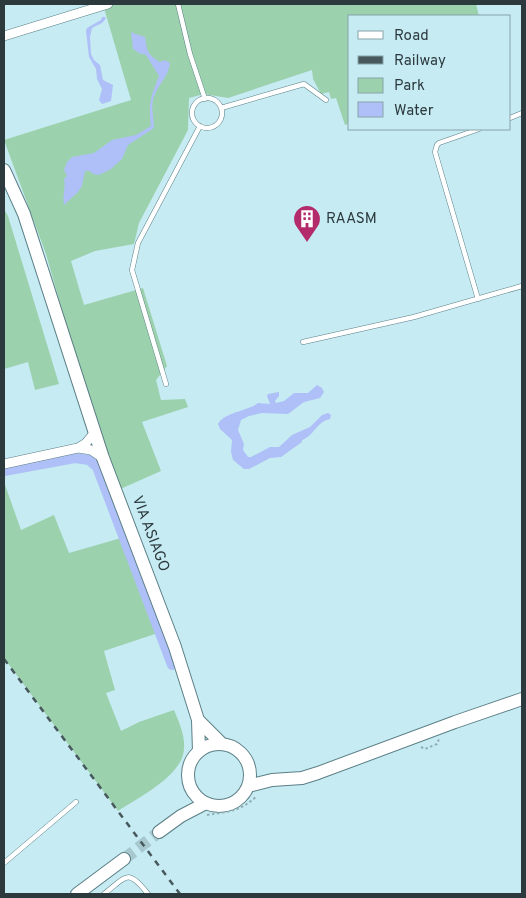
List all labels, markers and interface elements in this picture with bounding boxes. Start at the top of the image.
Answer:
legend [348,15,511,130]
text: Road [394,27,429,46]
text: Railway [394,52,446,71]
text: Park [394,77,425,96]
text: Water [394,102,434,121]
building icon: RAASM [292,204,322,243]
place label: RAASM [326,210,377,229]
street label: VIA ASIAGO [127,493,173,575]

